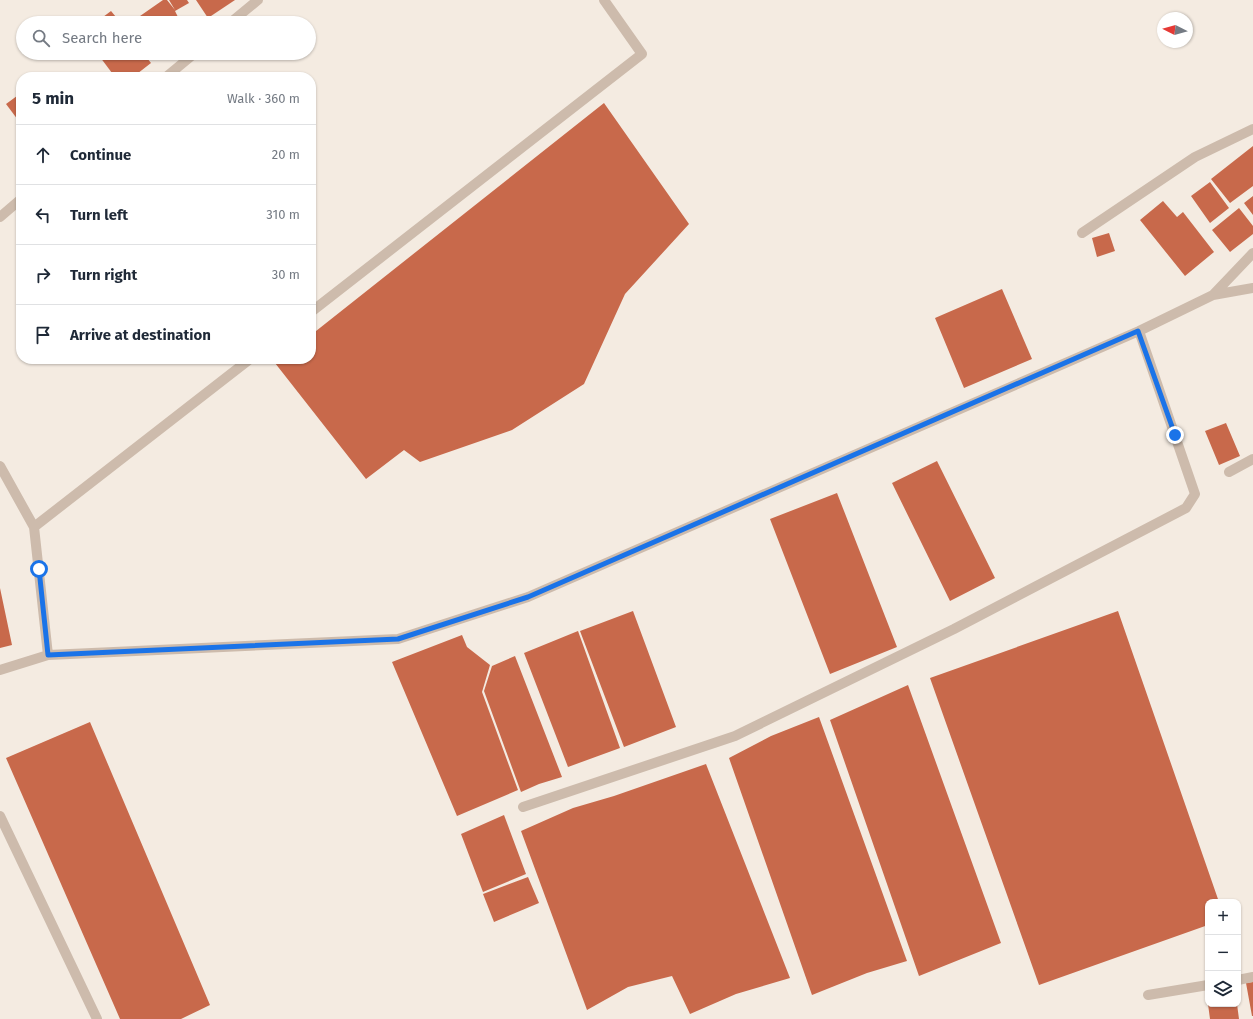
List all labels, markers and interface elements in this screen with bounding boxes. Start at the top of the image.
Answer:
north arrow [1157,12,1193,48]
search box [16,16,316,60]
icon: search [30,27,52,49]
text: Search here [62,29,142,47]
text: 5 min [32,88,74,109]
text: Walk · 360 m [227,91,300,106]
icon: ahead [32,144,54,166]
text: Continue [70,146,131,164]
text: 20 m [272,147,300,162]
icon: left [32,204,54,226]
text: Turn left [70,206,128,224]
text: 310 m [266,207,300,222]
icon: right [32,264,54,286]
text: Turn right [70,266,137,284]
text: 30 m [272,267,300,282]
icon: arrive [32,324,54,346]
text: Arrive at destination [70,326,211,344]
route end [1166,426,1184,444]
route start [30,560,48,578]
map controls [1205,899,1241,1007]
button: + [1205,899,1241,935]
button: − [1205,935,1241,971]
button: layers [1205,971,1241,1007]

